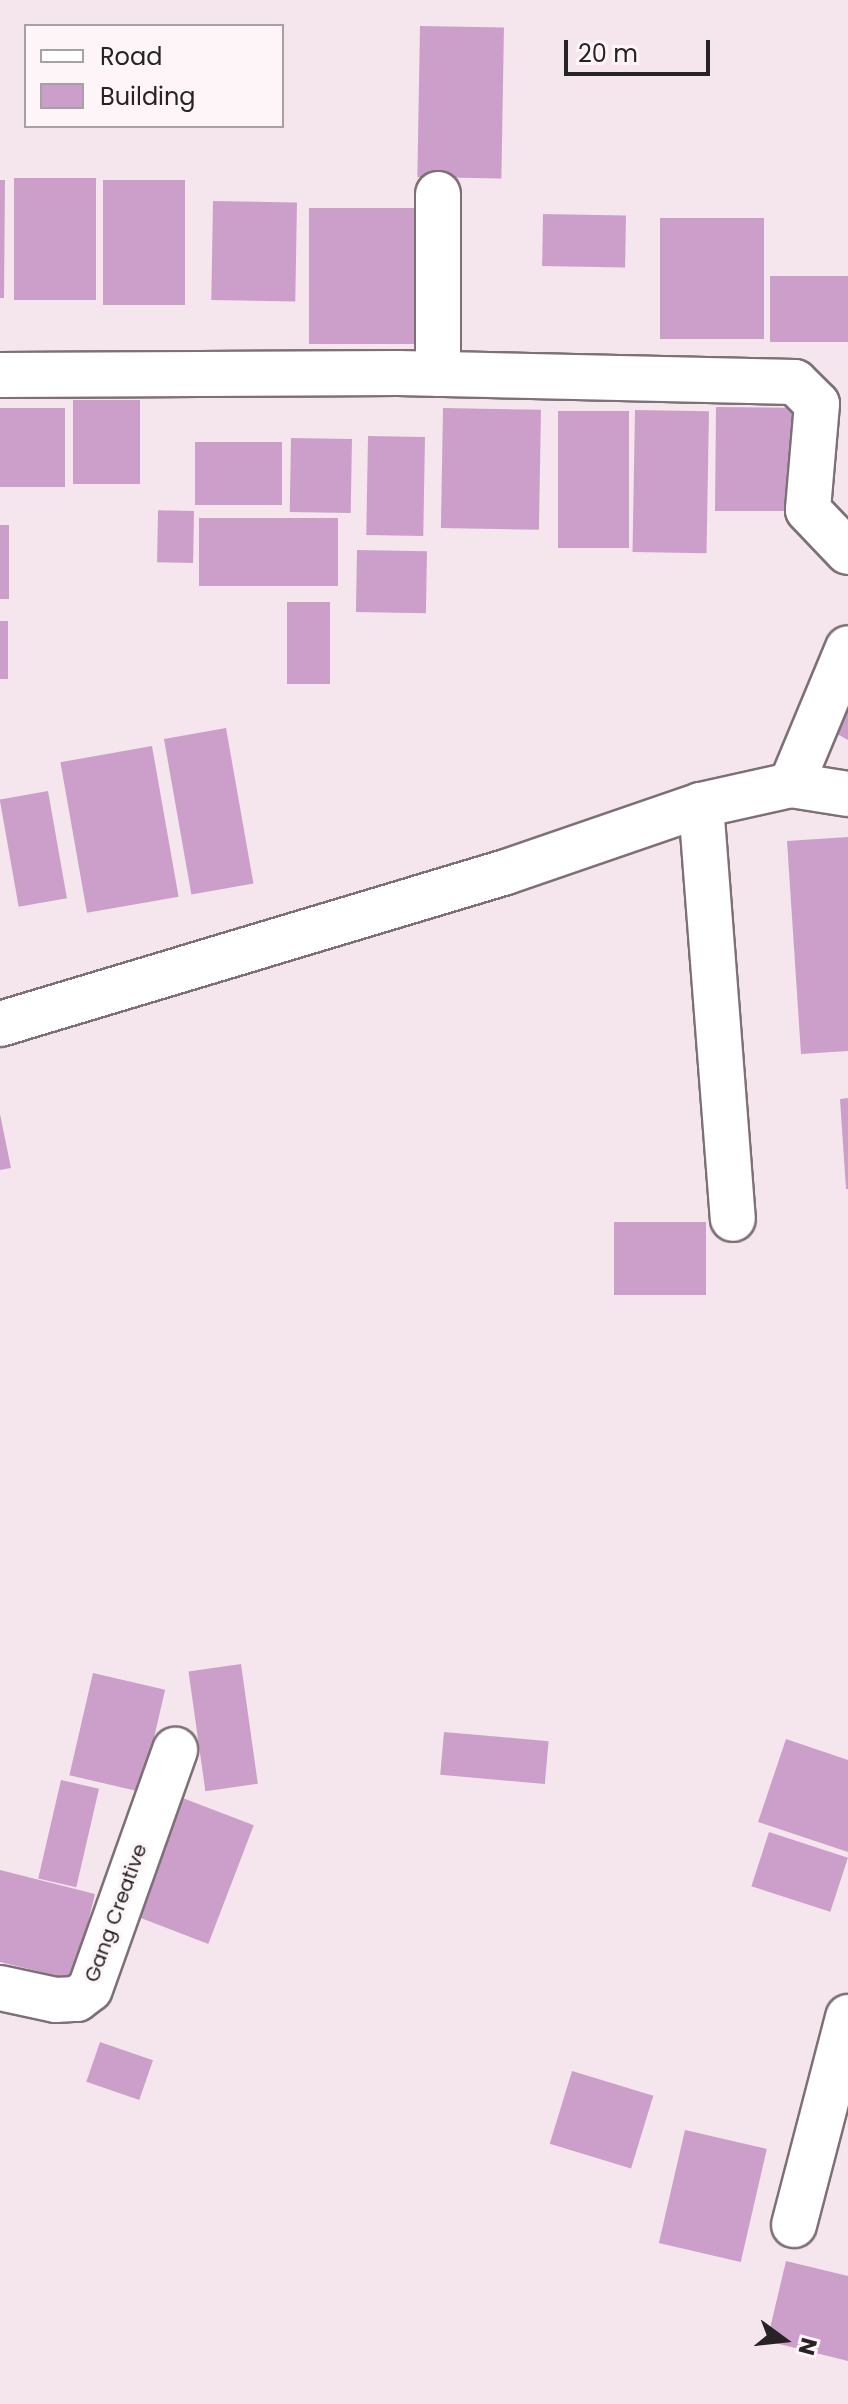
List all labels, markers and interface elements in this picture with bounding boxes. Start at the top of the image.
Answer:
legend [24,24,284,128]
scale bar [568,24,714,74]
text: 20 m [578,37,638,70]
text: Road [100,40,162,73]
text: Building [100,80,196,113]
street label: Gang Creative [80,1841,152,1985]
north arrow [744,2300,824,2380]
text: N [791,2334,825,2358]

